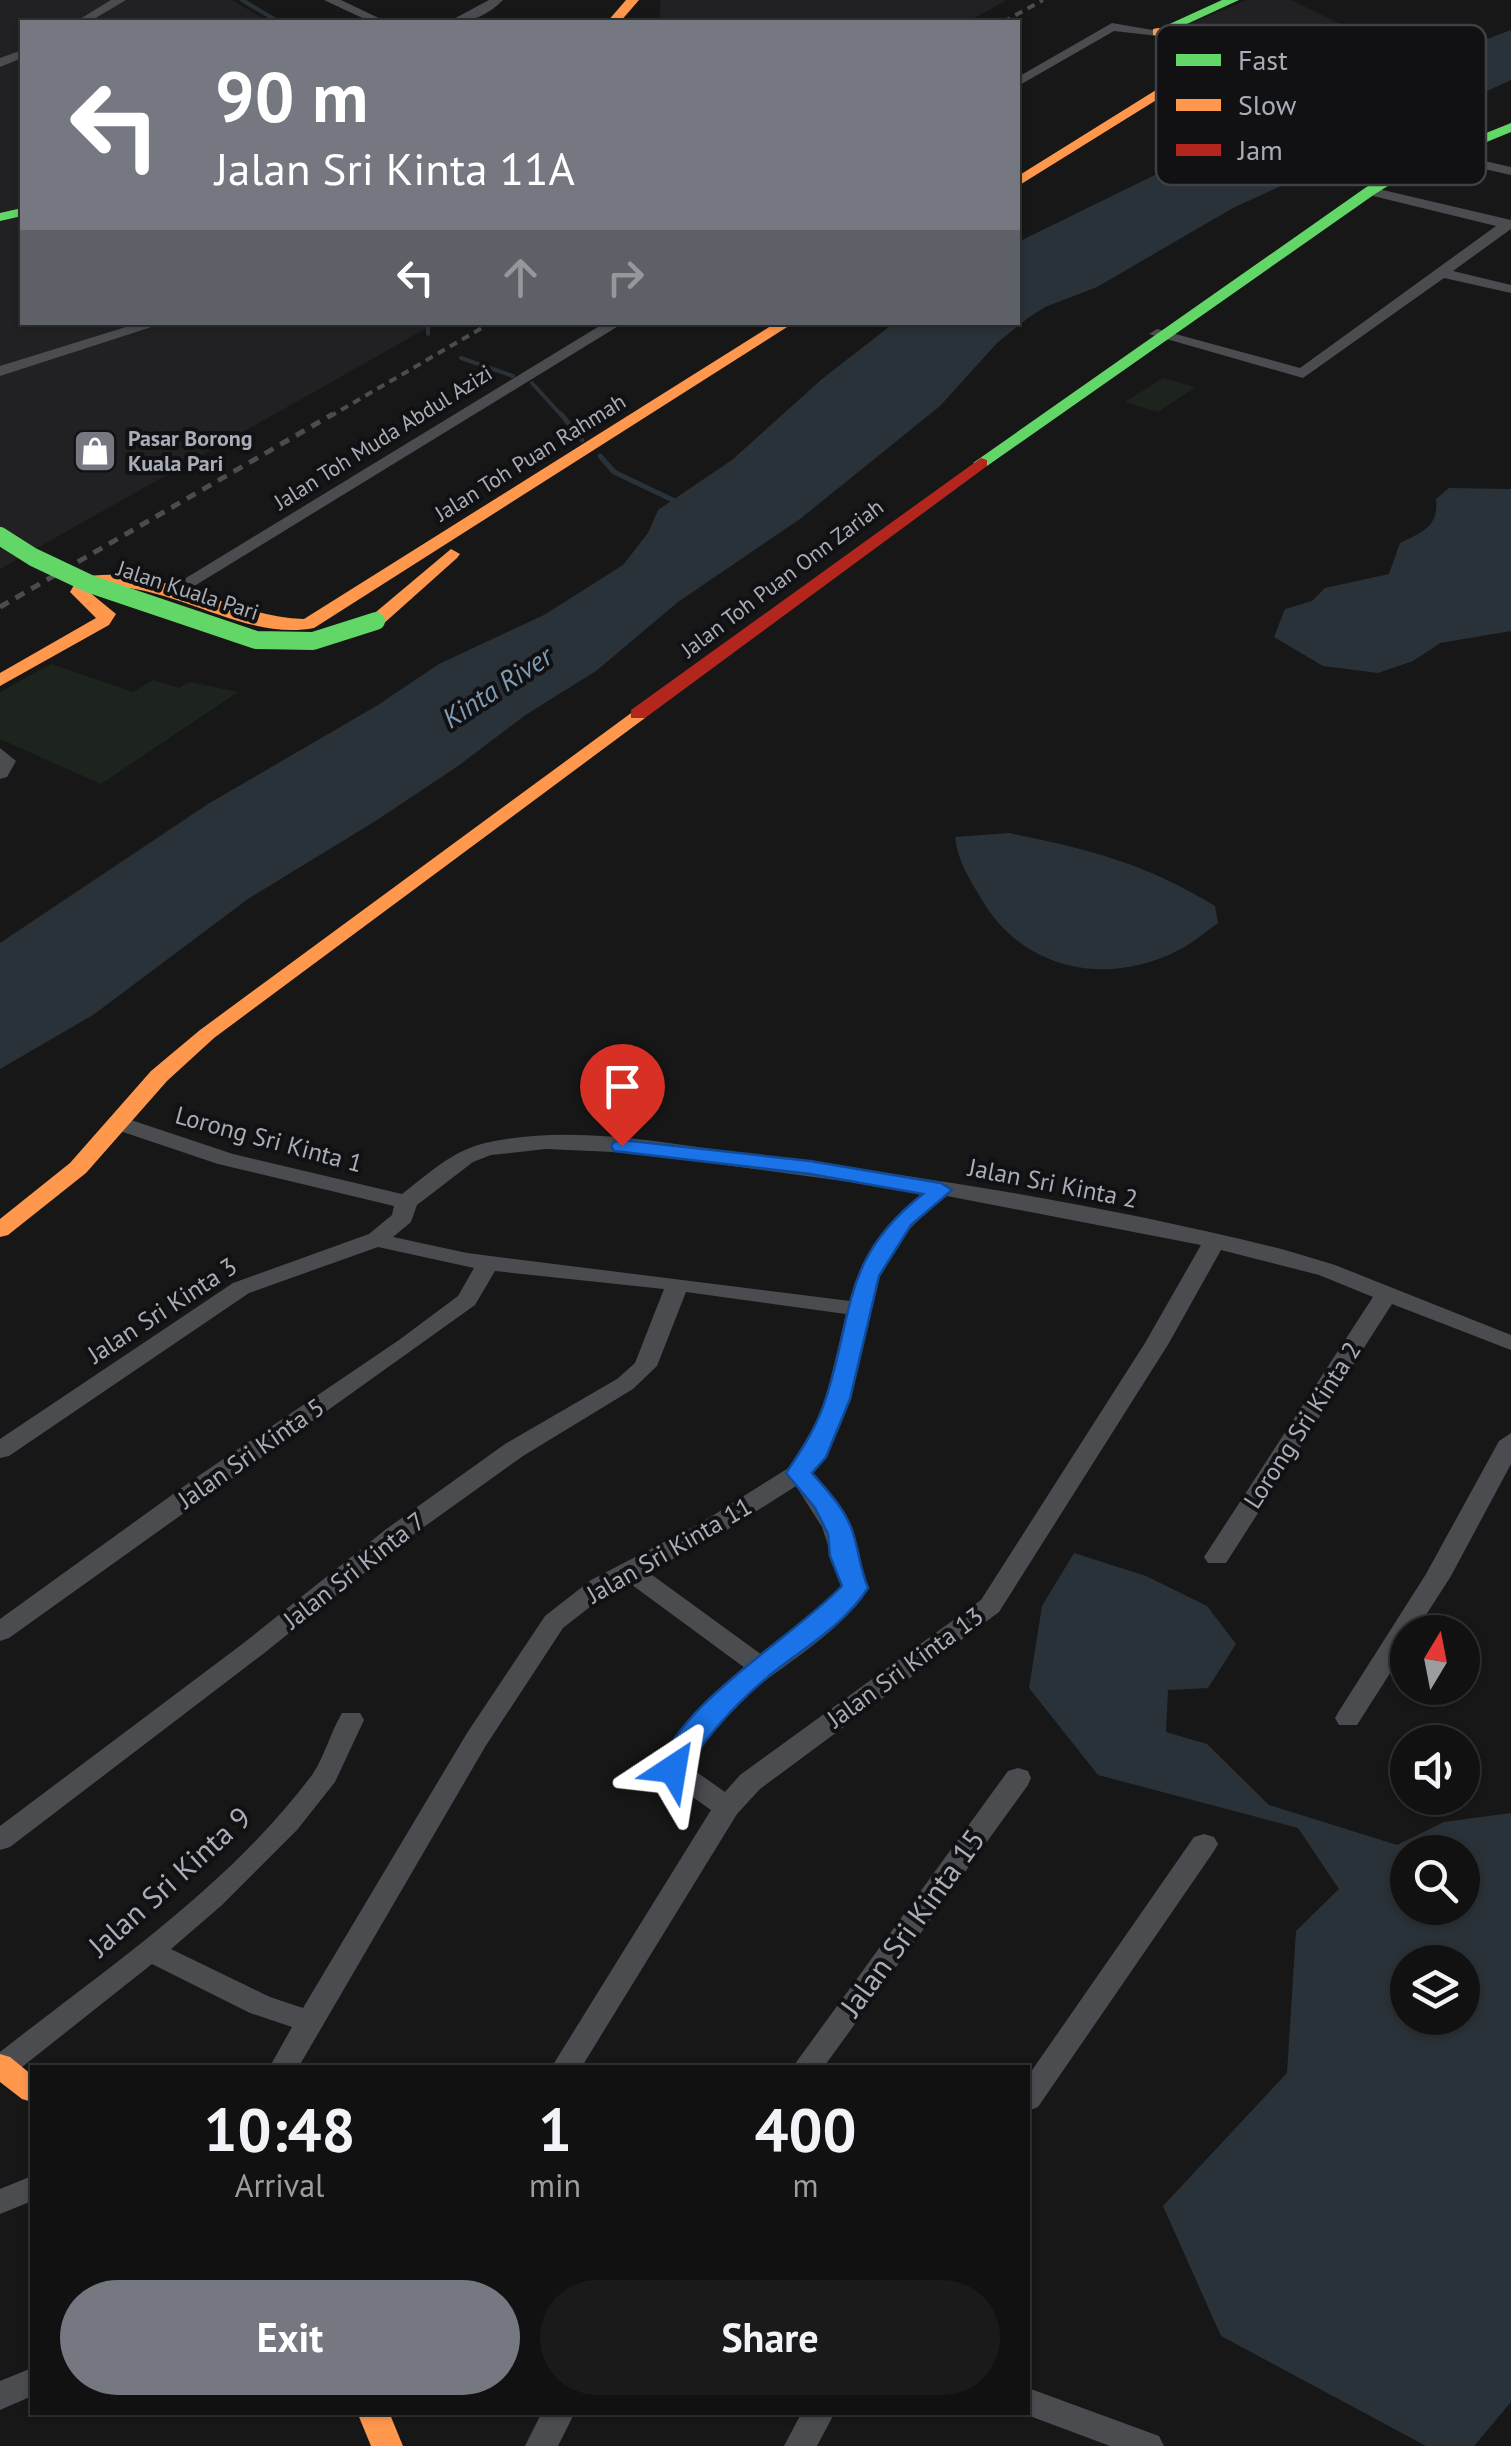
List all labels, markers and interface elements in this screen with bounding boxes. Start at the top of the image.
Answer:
legend [1156,25,1486,185]
text: Fast [1238,41,1288,78]
text: 90 m [215,51,368,141]
icon: left [50,60,180,190]
text: Slow [1238,86,1297,123]
text: Jam [1237,131,1283,168]
text: Jalan Sri Kinta 11A [215,139,575,197]
icon: left [388,250,443,305]
icon: ahead [493,250,548,305]
icon: right [598,250,653,305]
street label: Jalan Toh Muda Abdul Azizi [268,358,497,516]
street label: Jalan Toh Puan Rahmah [429,387,631,528]
place label: Pasar Borong Kuala Pari [128,424,252,477]
shop icon: Pasar Borong Kuala Pari [72,428,118,474]
street label: Jalan Toh Puan Onn Zariah [674,493,889,664]
street label: Jalan Kuala Pari [113,554,262,626]
water label: Kinta River [435,636,560,736]
pin [580,1044,665,1147]
icon: arrive [595,1059,650,1114]
street label: Lorong Sri Kinta 1 [172,1099,366,1179]
street label: Jalan Sri Kinta 2 [965,1151,1140,1215]
street label: Jalan Sri Kinta 3 [80,1250,243,1371]
street label: Lorong Sri Kinta 2 [1236,1336,1368,1514]
street label: Jalan Sri Kinta 5 [171,1391,330,1516]
street label: Jalan Sri Kinta 11 [580,1490,757,1611]
street label: Jalan Sri Kinta 7 [276,1505,431,1636]
street label: Jalan Sri Kinta 13 [820,1600,989,1735]
north arrow [1390,1615,1480,1705]
map controls [1390,1615,1480,2035]
position arrow [621,1717,725,1821]
button: sound [1390,1725,1480,1815]
street label: Jalan Sri Kinta 9 [78,1797,259,1966]
street label: Jalan Sri Kinta 15 [829,1821,993,2025]
button: search [1390,1835,1480,1925]
button: layers [1390,1945,1480,2035]
text: 10:48 [203,2090,356,2168]
text: 1 [538,2090,572,2168]
text: 400 [755,2090,857,2168]
text: Arrival [235,2164,324,2206]
text: min [529,2164,581,2206]
text: m [793,2164,819,2206]
button: Exit [60,2280,520,2395]
button: Share [540,2280,1000,2395]

